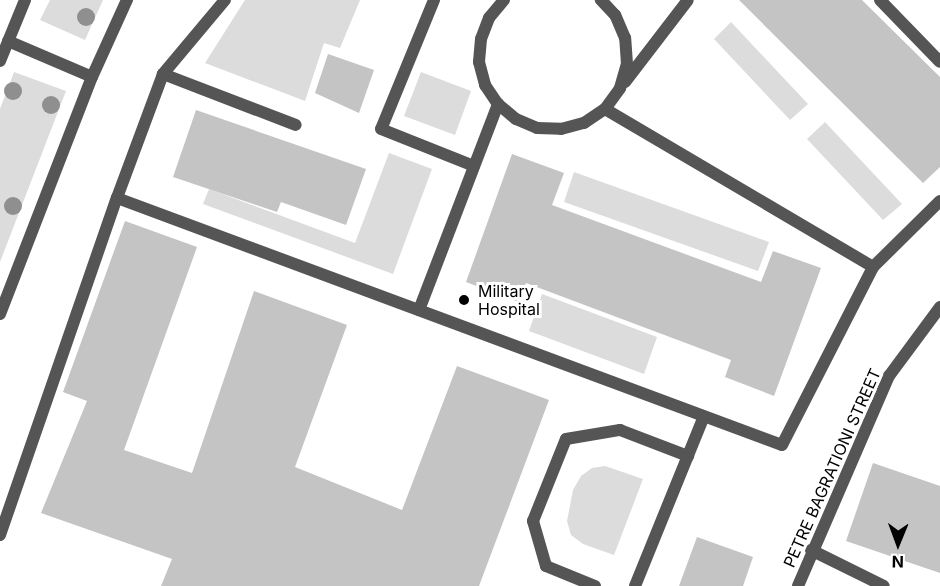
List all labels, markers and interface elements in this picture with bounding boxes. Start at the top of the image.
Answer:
place label: Military Hospital [478,281,540,319]
marker: Military Hospital [455,291,473,309]
street label: PETRE BAGRATIONI STREET [779,366,885,570]
north arrow [868,514,928,574]
text: N [891,552,904,572]

